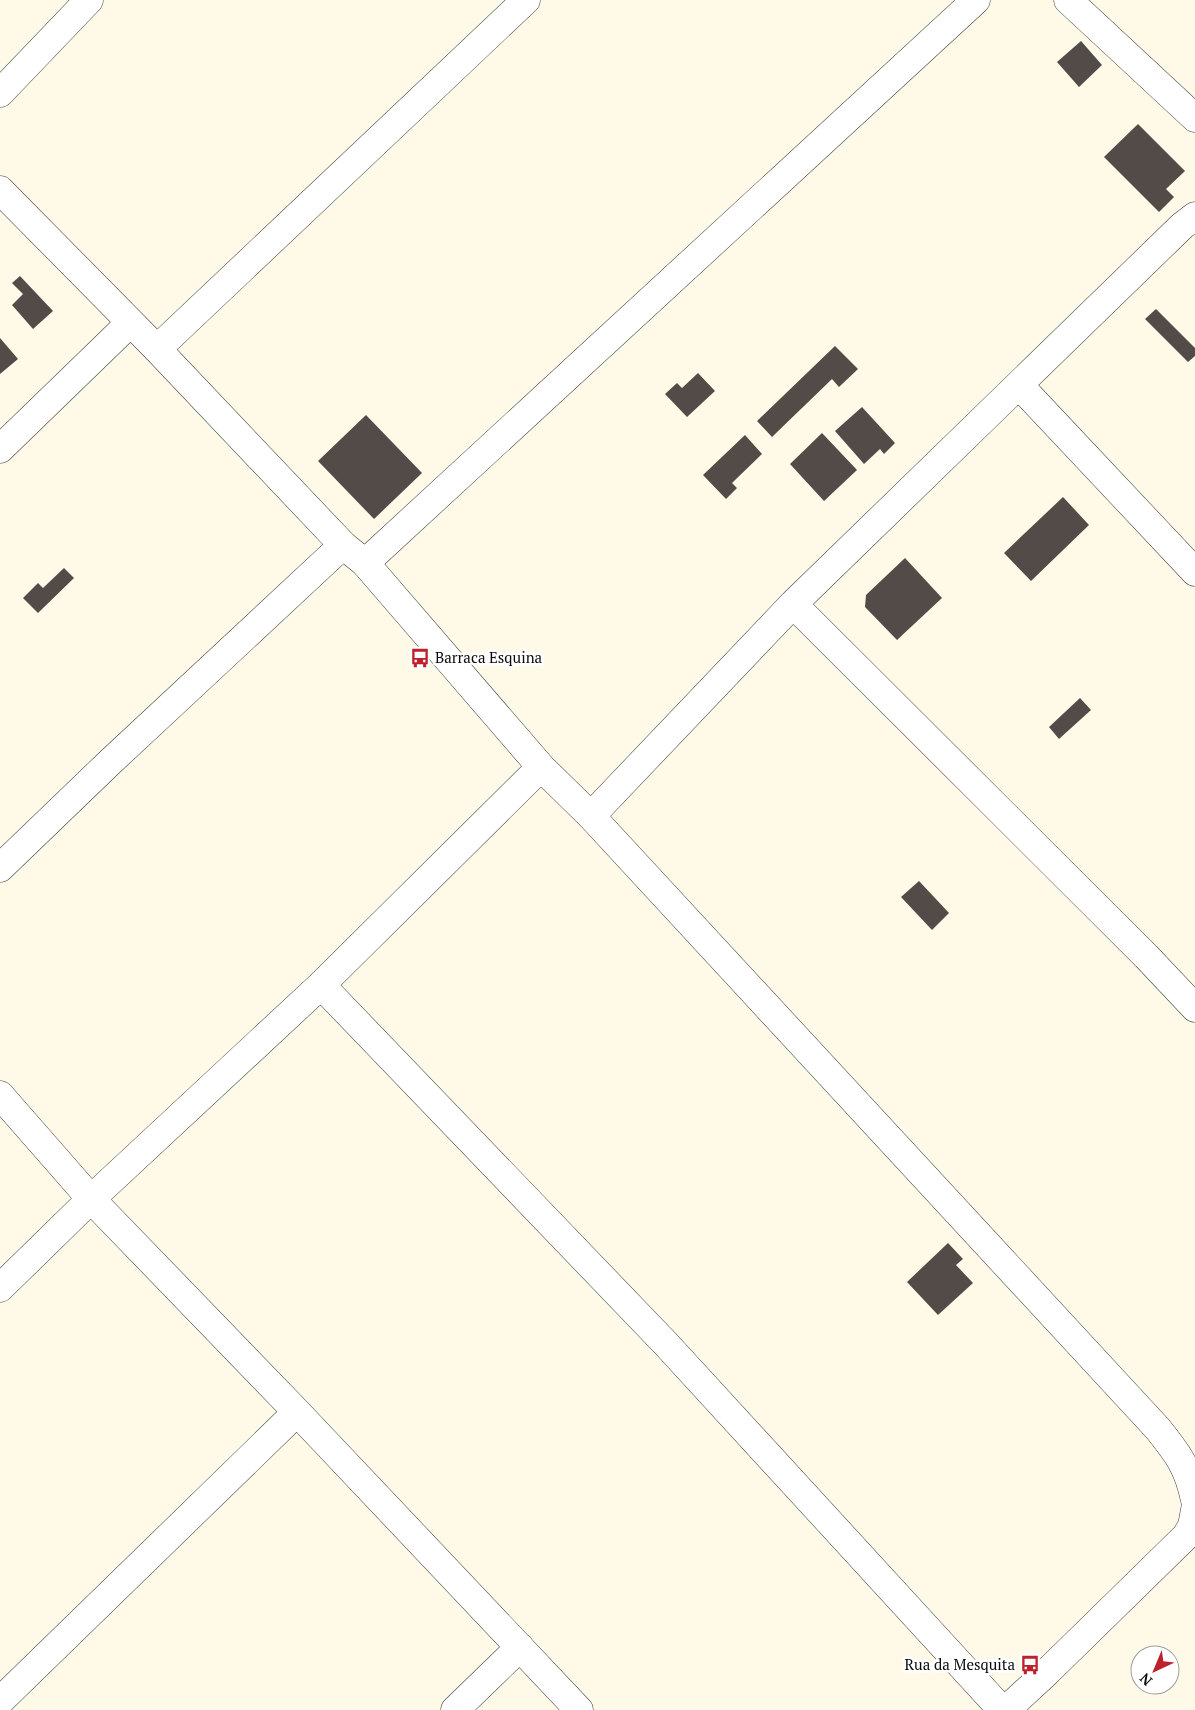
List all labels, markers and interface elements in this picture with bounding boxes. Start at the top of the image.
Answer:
bus stop icon: Barraca Esquina [409,647,431,669]
place label: Barraca Esquina [435,647,543,667]
north arrow [1130,1645,1180,1695]
place label: Rua da Mesquita [905,1654,1015,1674]
bus stop icon: Rua da Mesquita [1019,1654,1041,1676]
text: N [1135,1669,1156,1690]

